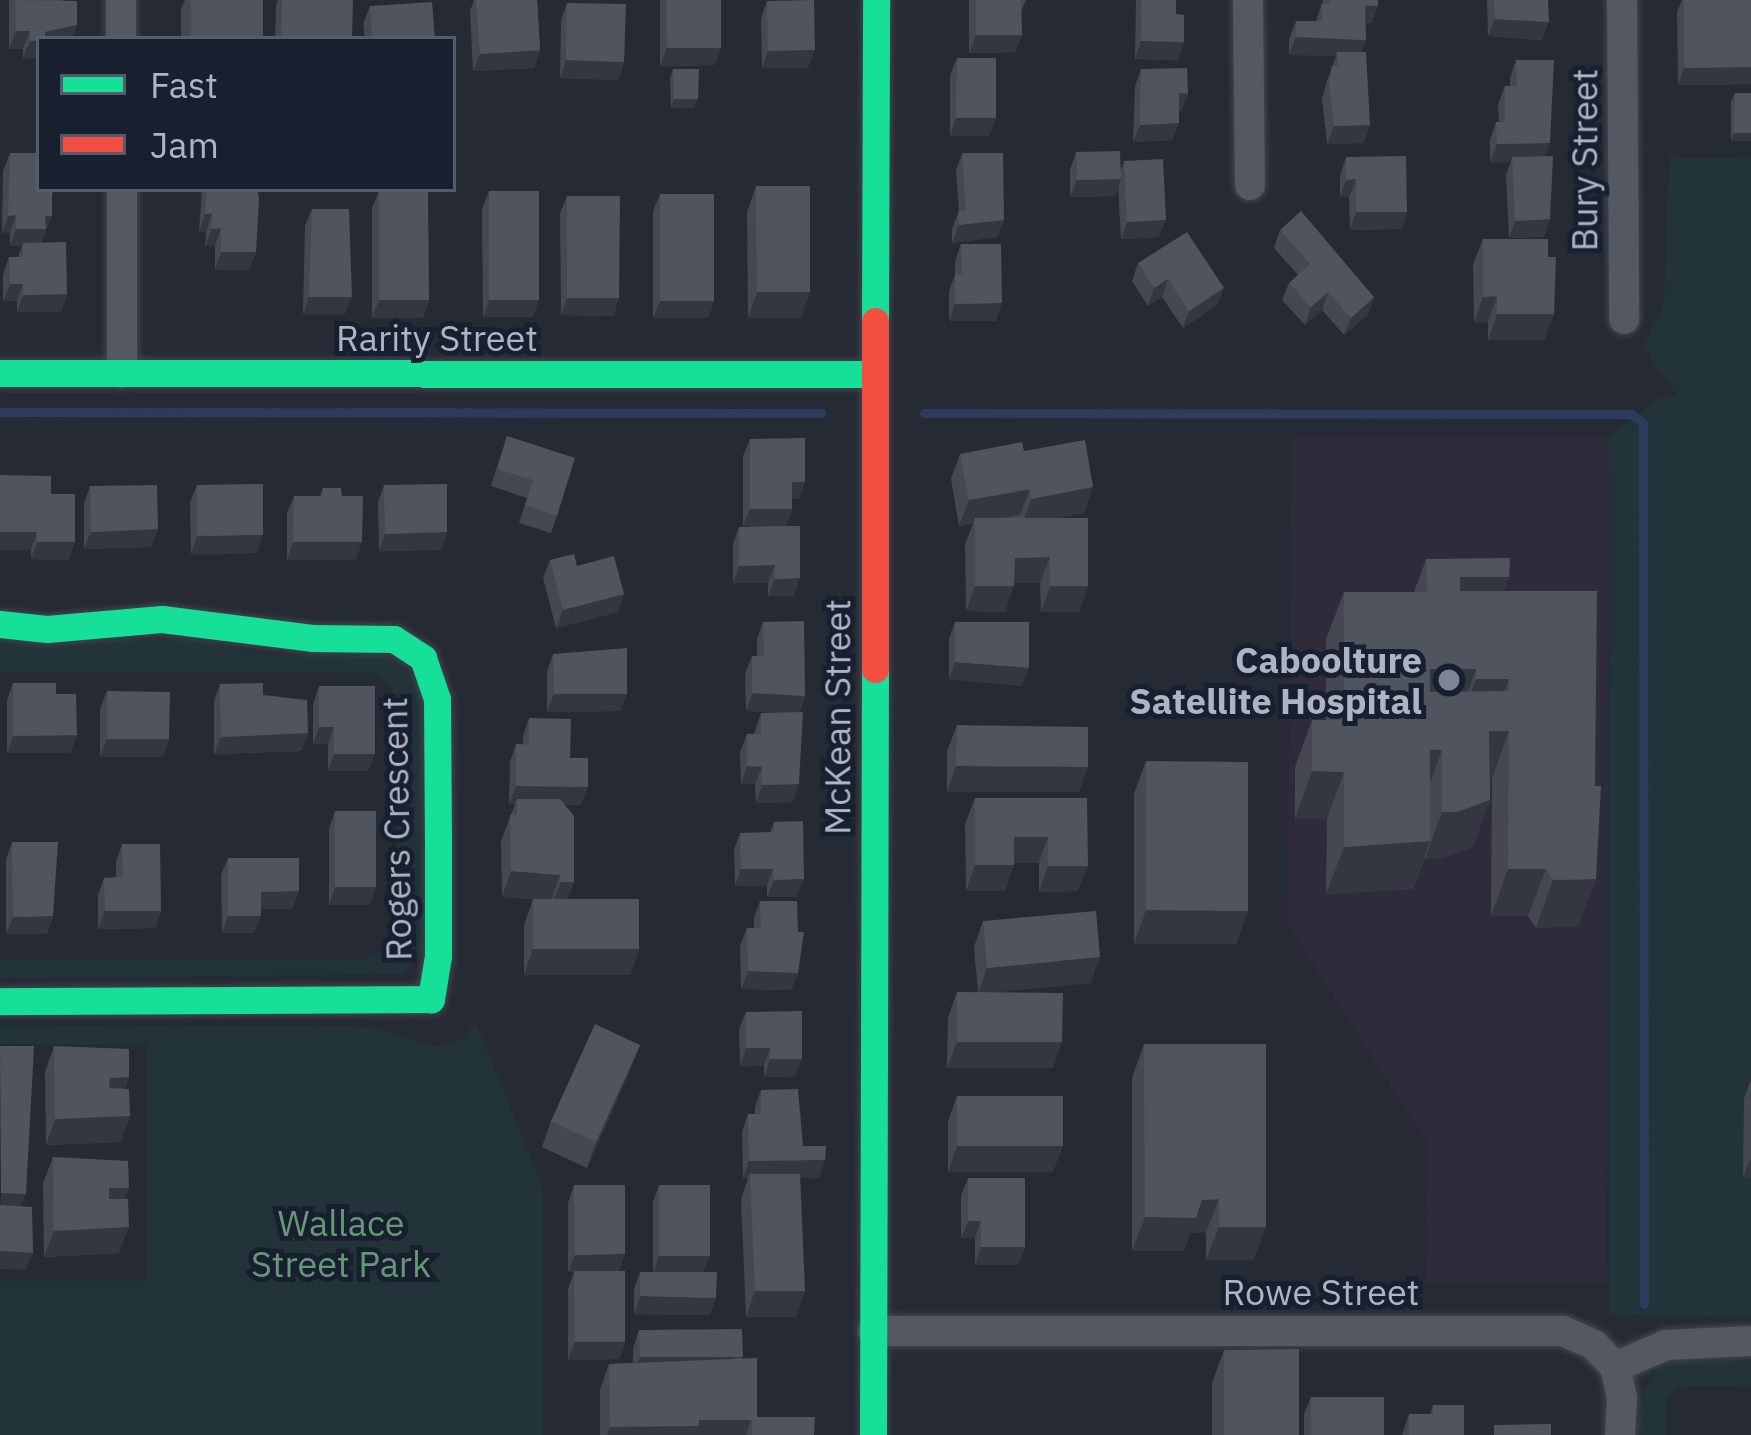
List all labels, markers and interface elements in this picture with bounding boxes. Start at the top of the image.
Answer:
legend [36,36,456,192]
text: Fast [150,61,218,108]
street label: Bury Street [1562,69,1606,251]
text: Jam [150,121,219,168]
street label: Rarity Street [336,316,538,360]
street label: McKean Street [815,599,859,835]
place label: Caboolture Satellite Hospital [1129,637,1422,722]
marker: Caboolture Satellite Hospital [1433,664,1465,696]
street label: Rogers Crescent [372,697,420,961]
park label: Wallace Street Park [251,1200,431,1285]
street label: Rowe Street [1223,1270,1419,1314]

